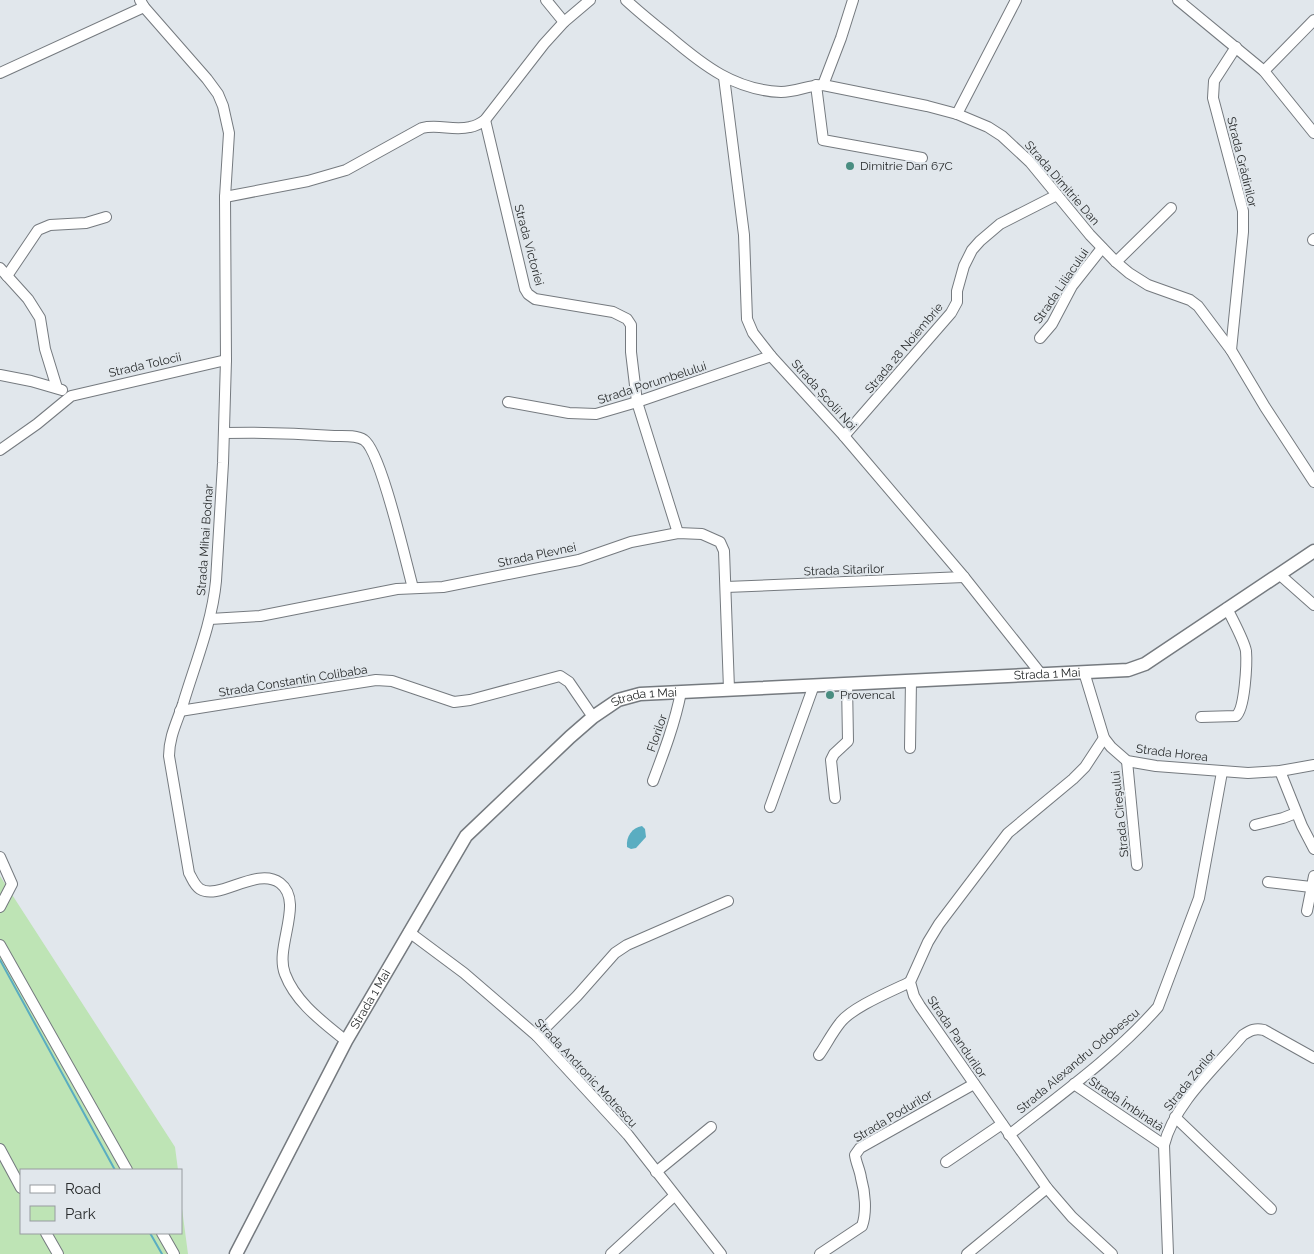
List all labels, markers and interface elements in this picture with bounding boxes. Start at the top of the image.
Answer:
street label: Strada Grădinilor [1224,115,1260,209]
street label: Strada Dimitrie Dan [1022,138,1102,228]
place label: Dimitrie Dan 67C [860,159,953,173]
marker: Dimitrie Dan 67C [844,160,856,172]
street label: Strada Victoriei [511,203,547,287]
street label: Strada Liliacului [1031,246,1091,326]
street label: Strada 28 Noiembrie [862,300,946,396]
street label: Strada Tolocii [107,350,183,380]
street label: Strada Școlii Noi [789,357,859,433]
street label: Strada Porumbelului [596,359,708,407]
street label: Strada Mihai Bodnar [194,483,216,596]
street label: Strada Plevnei [497,540,577,570]
street label: Strada Sitarilor [803,562,885,578]
street label: Strada Constantin Colibaba [218,662,368,700]
street label: Strada 1 Mai [1013,665,1081,683]
street label: Strada 1 Mai [608,685,677,710]
place label: Provencal [840,688,896,702]
marker: Provencal [824,689,836,701]
street label: Florilor [644,712,670,754]
street label: Strada Horea [1135,742,1209,764]
street label: Strada Cireşului [1108,770,1132,858]
street label: Strada 1 Mai [347,967,393,1032]
street label: Strada Pandurilor [924,993,990,1081]
street label: Strada Alexandru Odobescu [1014,1006,1142,1116]
street label: Strada Andronic Motrescu [532,1016,640,1130]
street label: Strada Zorilor [1161,1046,1220,1114]
street label: Strada Îmbinată [1086,1074,1166,1134]
street label: Strada Podurilor [851,1087,936,1145]
legend [20,1169,182,1234]
text: Road [65,1180,101,1198]
text: Park [65,1205,96,1223]

